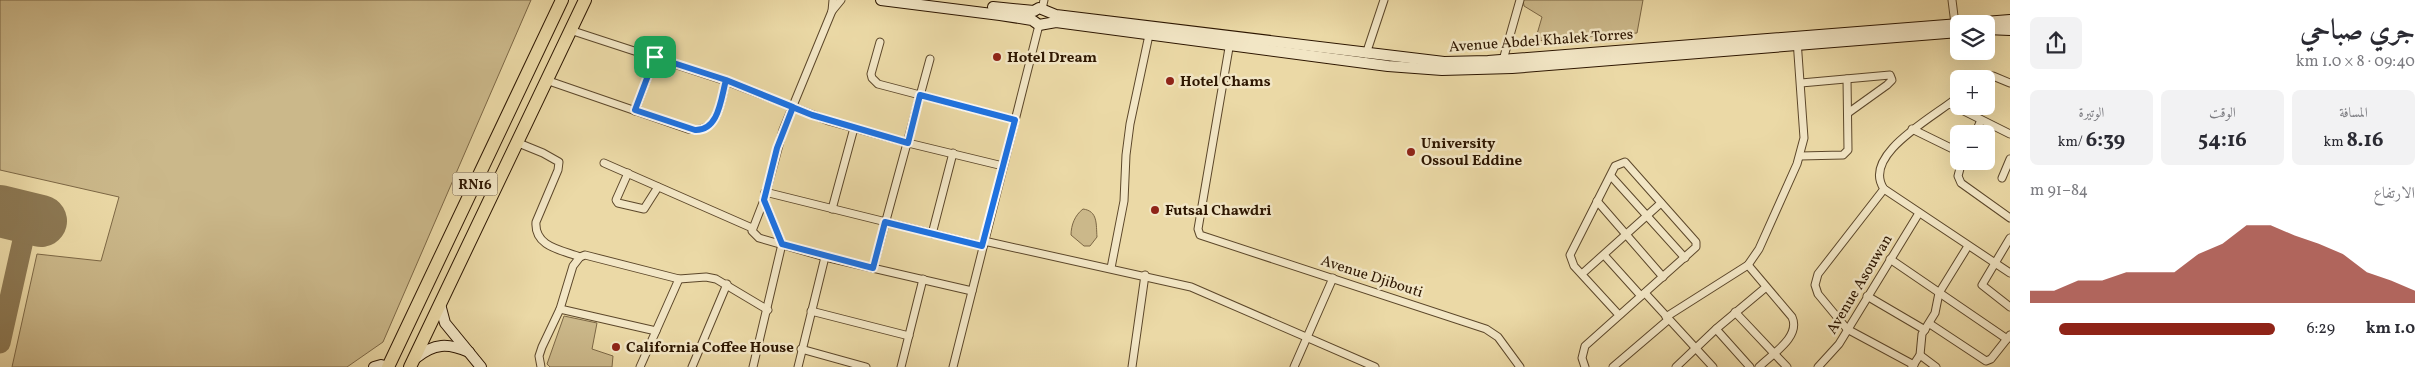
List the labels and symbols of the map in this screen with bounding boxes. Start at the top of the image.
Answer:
street label: Avenue Abdel Khalek Torres [1448,25,1634,58]
pin [634,36,676,78]
place label: Hotel Dream [1007,48,1098,69]
marker: Hotel Dream [991,51,1003,63]
place label: Hotel Chams [1180,72,1271,93]
marker: Hotel Chams [1164,75,1176,87]
place label: University Ossoul Eddine [1421,134,1522,172]
marker: University Ossoul Eddine [1405,146,1417,158]
road number: RN16 [452,172,498,195]
place label: Futsal Chawdri [1165,201,1272,222]
marker: Futsal Chawdri [1149,204,1161,216]
street label: Avenue Asouwan [1822,231,1898,339]
street label: Avenue Djibouti [1318,251,1425,304]
place label: California Coffee House [626,338,794,359]
marker: California Coffee House [610,341,622,353]

